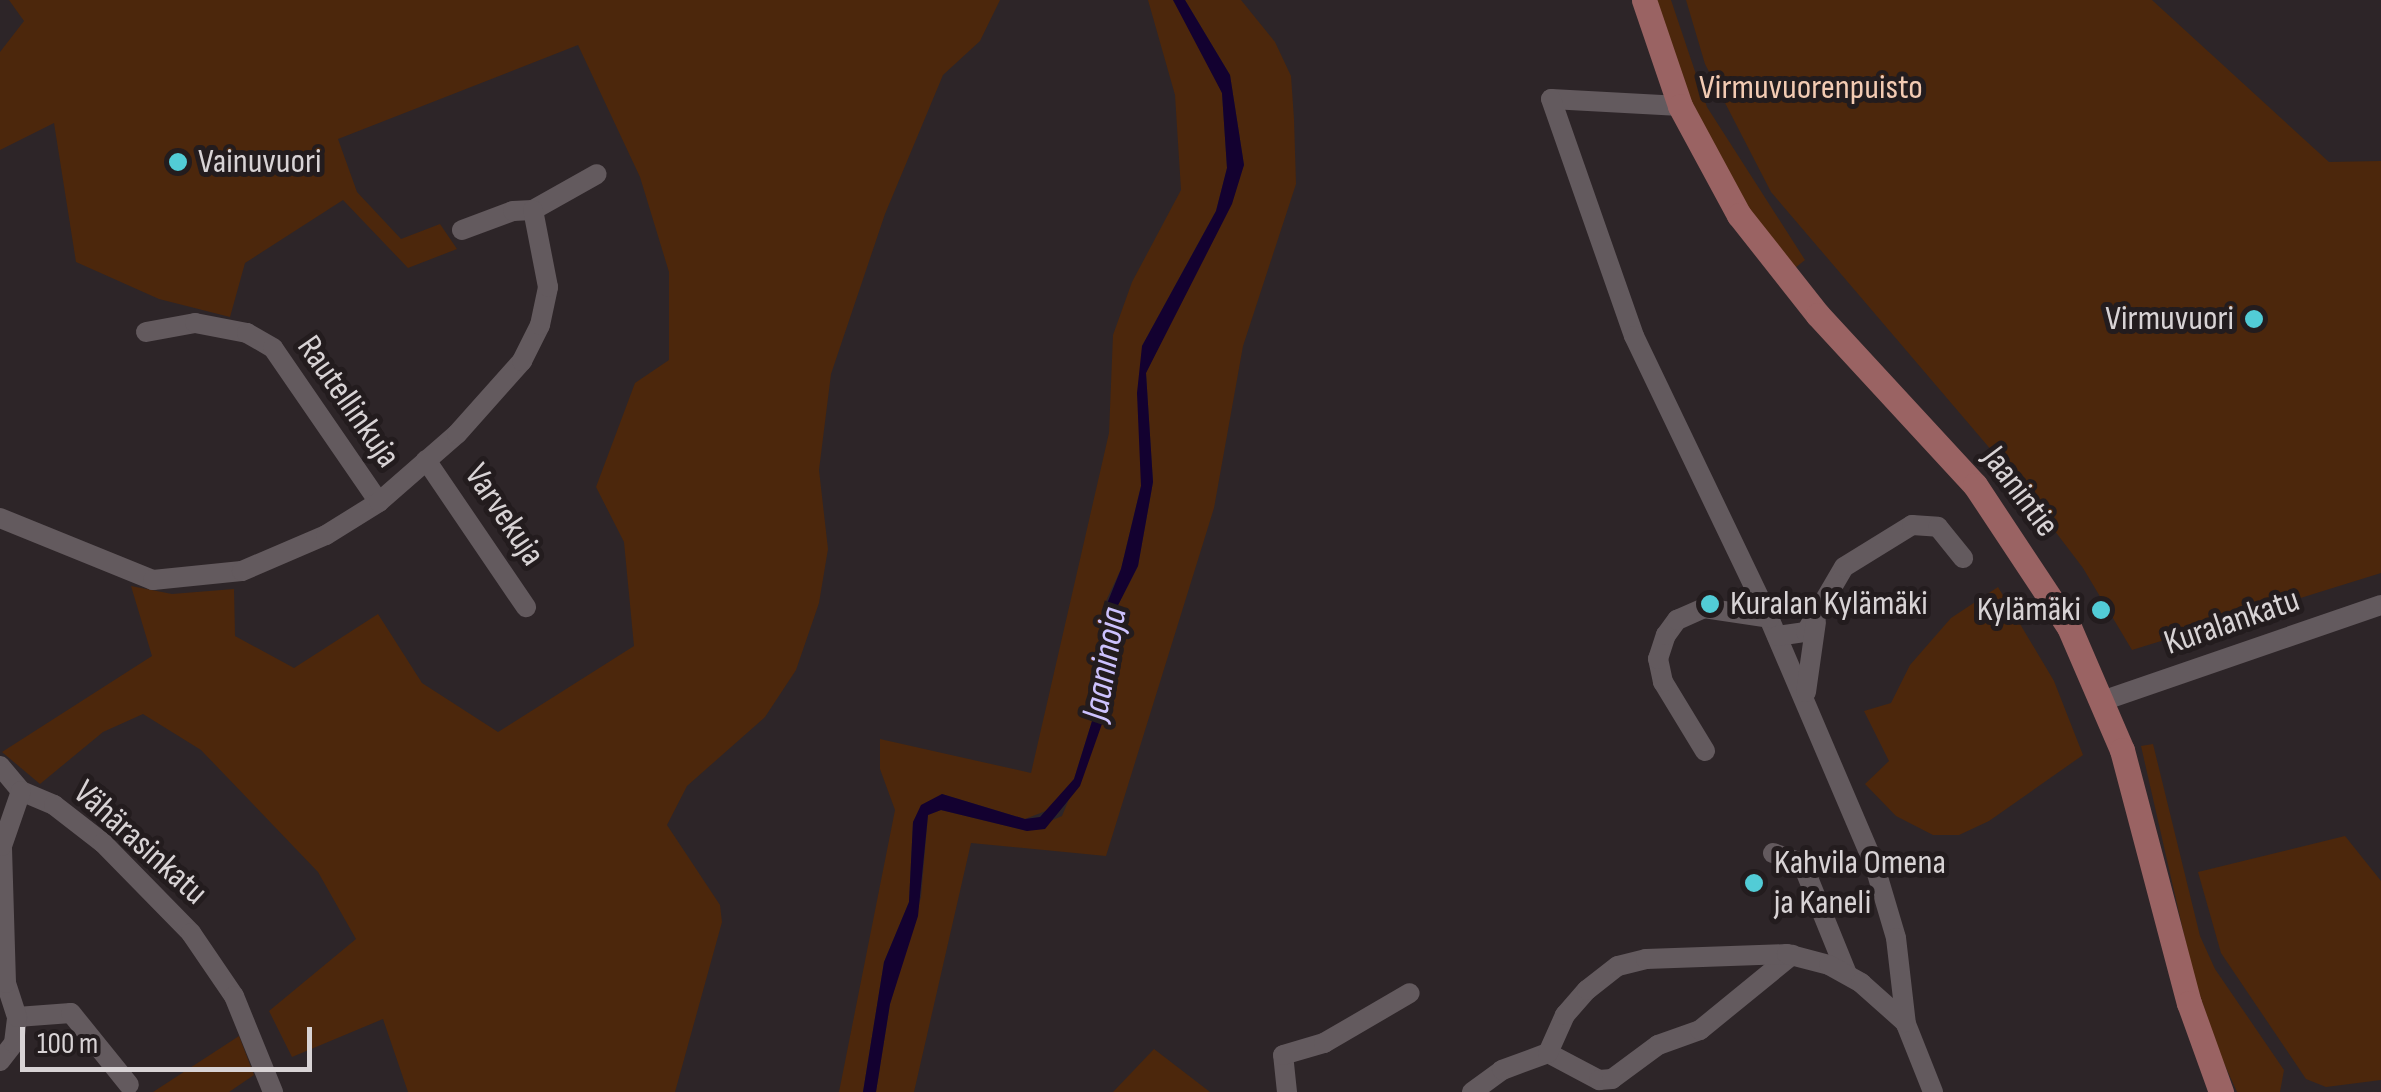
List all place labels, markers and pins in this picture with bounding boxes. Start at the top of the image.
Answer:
place label: Vainuvuori [198,141,322,183]
marker: Vainuvuori [167,151,189,173]
place label: Virmuvuori [2105,298,2234,340]
marker: Virmuvuori [2243,308,2265,330]
place label: Kuralan Kylämäki [1730,583,1928,625]
place label: Kylämäki [1977,589,2081,631]
marker: Kuralan Kylämäki [1699,593,1721,615]
marker: Kylämäki [2090,599,2112,621]
place label: Kahvila Omena ja Kaneli [1774,842,1946,924]
marker: Kahvila Omena ja Kaneli [1743,872,1765,894]

